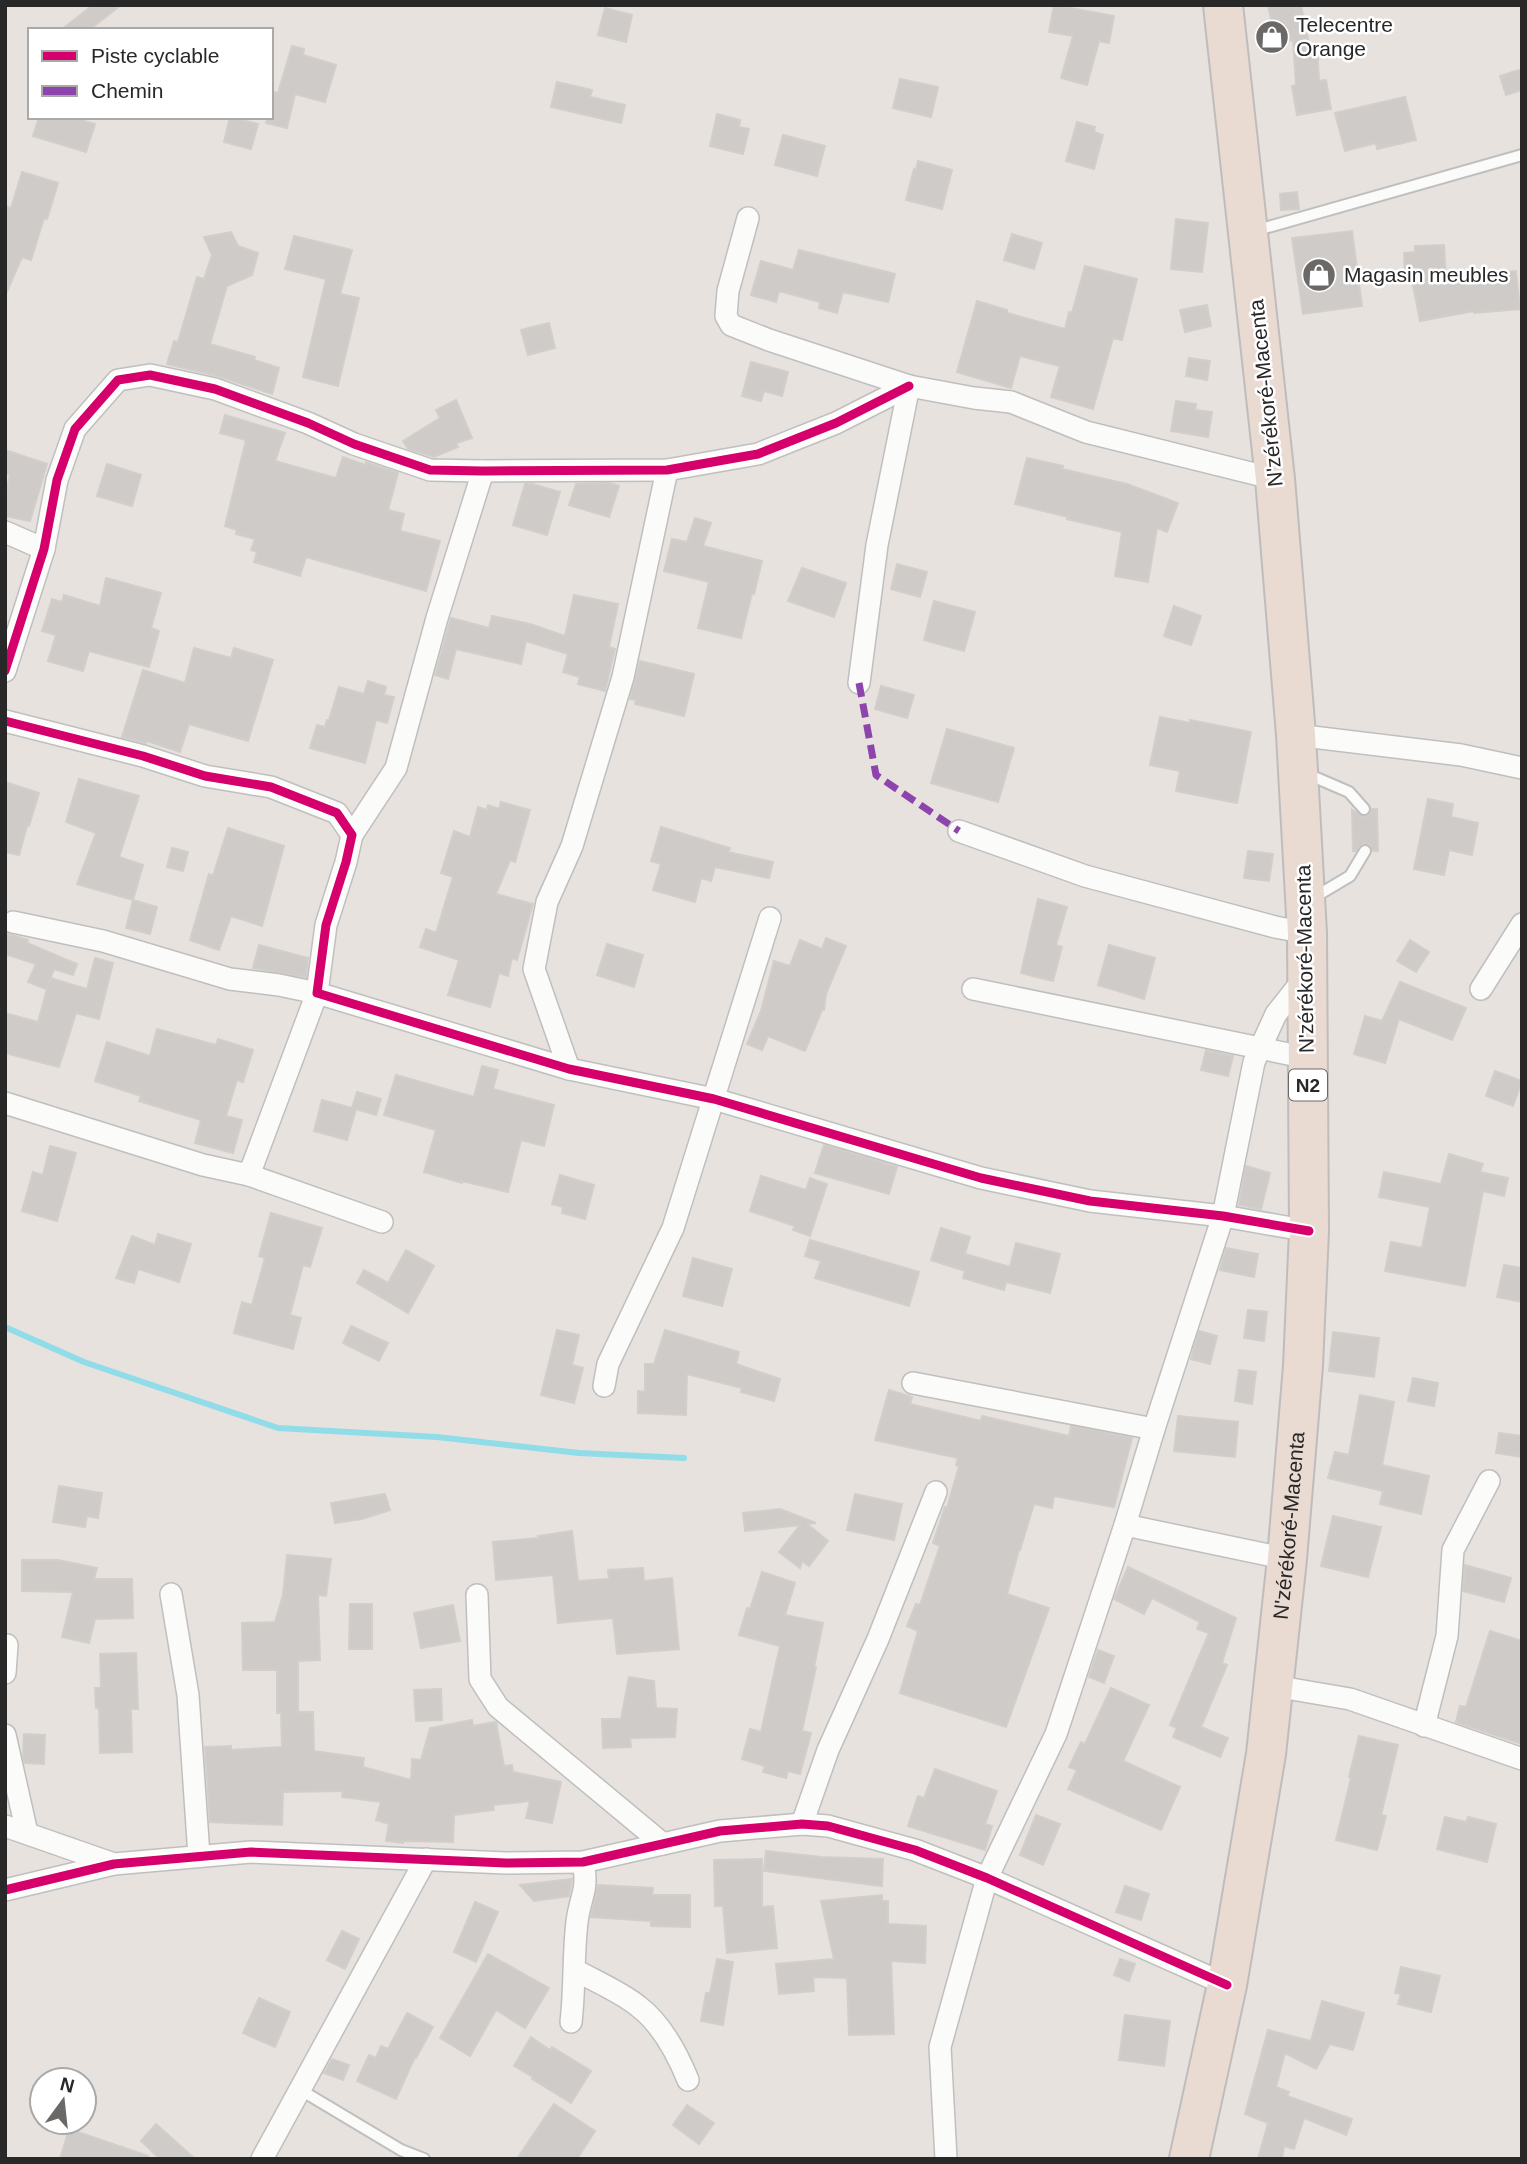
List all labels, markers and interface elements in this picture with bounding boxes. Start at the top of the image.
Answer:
place label: Telecentre Orange [1296,13,1393,60]
shop icon: Telecentre Orange [1253,18,1291,56]
legend [28,28,273,119]
text: Piste cyclable [91,44,219,67]
text: Chemin [91,79,163,102]
shop icon: Magasin meubles [1300,256,1338,294]
place label: Magasin meubles [1344,263,1509,286]
street label: N'zérékoré-Macenta [1244,298,1287,488]
street label: N'zérékoré-Macenta [1291,864,1318,1053]
road number: N2 [1289,1070,1327,1100]
street label: N'zérékoré-Macenta [1269,1430,1309,1621]
north arrow [28,2066,98,2136]
text: N [58,2073,77,2097]

